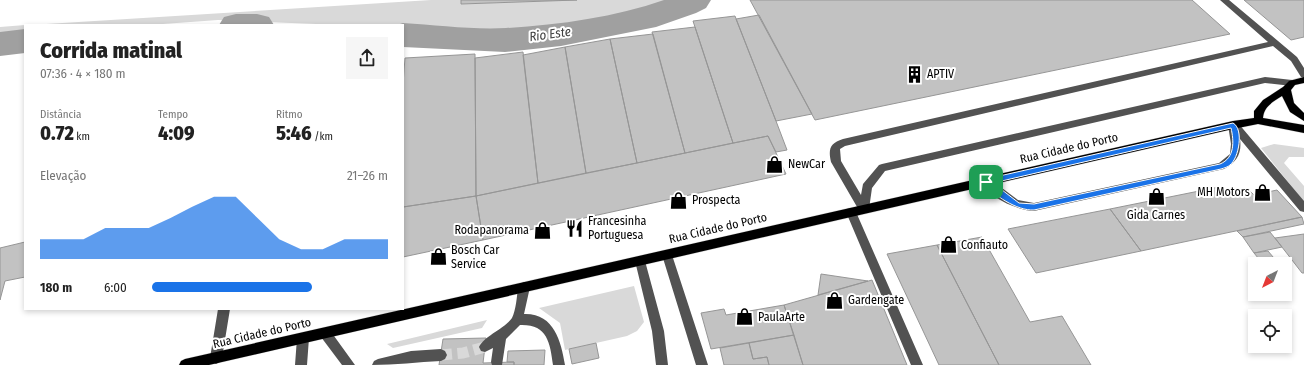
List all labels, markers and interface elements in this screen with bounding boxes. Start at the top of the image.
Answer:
water label: Rio Este [528,24,572,44]
text: Corrida matinal [40,37,182,64]
button: share [346,37,388,79]
building icon: APTIV [904,64,924,84]
text: 07:36 · 4 × 180 m [40,66,126,81]
place label: APTIV [927,67,955,81]
text: Distância [40,108,81,121]
text: Tempo [158,108,188,121]
text: Ritmo [276,108,303,121]
text: 0.72 [40,121,74,145]
text: 4:09 [158,121,195,145]
text: 5:46 [276,121,312,145]
text: km [74,130,90,143]
text: /km [312,130,333,143]
street label: Rua Cidade do Porto [1019,130,1119,166]
shop icon: NewCar [765,154,785,174]
place label: NewCar [788,157,826,171]
pin [969,165,1003,199]
text: Elevação [40,168,86,183]
text: 21–26 m [347,168,388,183]
icon: arrive [975,171,997,193]
shop icon: MH Motors [1253,182,1273,202]
place label: MH Motors [1197,185,1250,199]
shop icon: Gida Carnes [1146,186,1166,206]
shop icon: Prospecta [669,190,689,210]
place label: Prospecta [692,193,741,207]
place label: Gida Carnes [1127,208,1185,222]
street label: Rua Cidade do Porto [668,210,768,246]
place label: Francesinha Portuguesa [588,214,646,242]
restaurant icon: Francesinha Portuguesa [565,218,585,238]
shop icon: Rodapanorama [532,220,552,240]
place label: Rodapanorama [454,223,529,237]
shop icon: Confiauto [938,235,958,255]
place label: Confiauto [961,238,1008,252]
place label: Bosch Car Service [451,243,500,271]
shop icon: Bosch Car Service [428,247,448,267]
north arrow [1248,257,1292,301]
map controls [1248,257,1292,353]
text: 180 m [40,280,72,295]
text: 6:00 [104,280,127,295]
shop icon: Gardengate [825,290,845,310]
place label: Gardengate [848,293,904,307]
shop icon: PaulaArte [735,307,755,327]
button: locate [1248,309,1292,353]
place label: PaulaArte [758,310,805,324]
street label: Rua Cidade do Porto [212,315,312,351]

